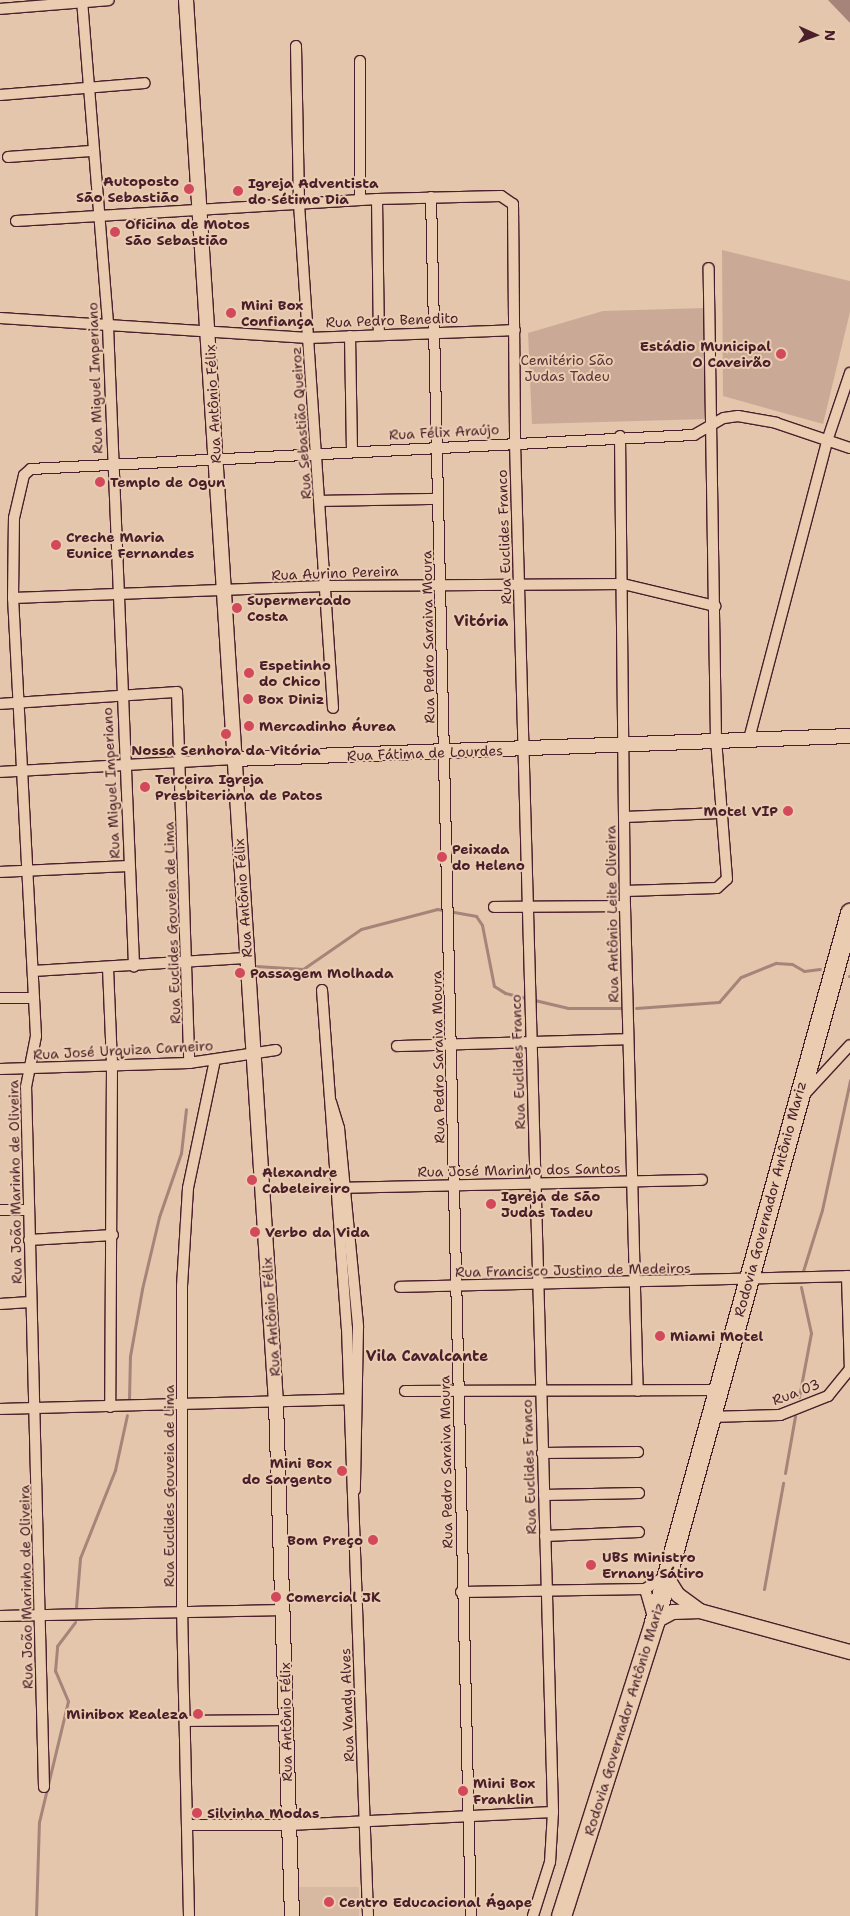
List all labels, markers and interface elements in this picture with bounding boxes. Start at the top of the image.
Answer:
north arrow [790,10,840,60]
text: N [821,30,839,41]
place label: Autoposto São Sebastião [76,173,179,206]
place label: Igreja Adventista do Sétimo Dia [248,175,379,208]
marker: Autoposto São Sebastião [183,183,195,195]
marker: Igreja Adventista do Sétimo Dia [232,185,244,197]
place label: Oficina de Motos São Sebastião [125,216,250,248]
marker: Oficina de Motos São Sebastião [109,226,121,238]
place label: Mini Box Confiança [241,297,313,330]
street label: Rua Miguel Imperiano [84,302,106,454]
marker: Mini Box Confiança [225,307,237,319]
street label: Rua Pedro Benedito [325,309,459,331]
place label: Estádio Municipal O Caveirão [640,338,771,371]
street label: Rua Antônio Félix [201,344,225,464]
street label: Rua Sebastião Queiroz [287,346,315,500]
marker: Estádio Municipal O Caveirão [775,348,787,360]
park label: Cemitério São Judas Tadeu [520,352,614,384]
street label: Rua Félix Araújo [388,421,500,443]
street label: Rua Euclides Franco [493,469,515,605]
place label: Templo de Ogun [110,474,225,490]
marker: Templo de Ogun [94,476,106,488]
place label: Creche Maria Eunice Fernandes [66,529,194,562]
marker: Creche Maria Eunice Fernandes [50,539,62,551]
street label: Rua Pedro Saraiva Moura [418,550,438,724]
street label: Rua Aurino Pereira [271,562,399,584]
place label: Supermercado Costa [247,592,351,624]
marker: Supermercado Costa [231,602,243,614]
district label: Vitória [454,613,508,631]
place label: Espetinho do Chico [259,657,331,690]
marker: Espetinho do Chico [243,667,255,679]
place label: Box Diniz [258,691,324,707]
marker: Box Diniz [242,693,254,705]
street label: Rua Miguel Imperiano [99,707,123,859]
place label: Mercadinho Áurea [259,718,396,734]
marker: Mercadinho Áurea [243,720,255,732]
marker: Nossa Senhora da Vitória [220,728,232,740]
place label: Nossa Senhora da Vitória [131,742,321,758]
street label: Rua Fátima de Lourdes [347,742,503,764]
place label: Terceira Igreja Presbiteriana de Patos [155,771,323,804]
marker: Terceira Igreja Presbiteriana de Patos [139,781,151,793]
place label: Motel VIP [703,803,778,819]
marker: Motel VIP [782,805,794,817]
street label: Rua Euclides Gouveia de Lima [160,822,184,1024]
street label: Rua Antônio Leite Oliveira [602,825,622,1003]
street label: Rua Antônio Félix [230,838,256,958]
place label: Peixada do Heleno [452,841,525,874]
marker: Peixada do Heleno [436,851,448,863]
place label: Passagem Molhada [250,965,393,981]
marker: Passagem Molhada [234,967,246,979]
street label: Rua Pedro Saraiva Moura [428,970,448,1144]
street label: Rua Euclides Franco [507,994,529,1130]
street label: Rua José Urquiza Carneiro [32,1037,214,1063]
street label: Rodovia Governador Antônio Mariz [730,1079,810,1319]
street label: Rua João Marinho de Oliveira [5,1080,25,1284]
street label: Rua José Marinho dos Santos [417,1160,621,1180]
place label: Alexandre Cabeleireiro [262,1164,350,1196]
marker: Alexandre Cabeleireiro [246,1174,258,1186]
place label: Igreja de São Judas Tadeu [501,1188,600,1220]
marker: Igreja de São Judas Tadeu [485,1198,497,1210]
place label: Verbo da Vida [265,1224,370,1240]
marker: Verbo da Vida [249,1226,261,1238]
street label: Rua Antônio Félix [258,1257,284,1377]
street label: Rua Francisco Justino de Medeiros [455,1260,691,1280]
place label: Miami Motel [670,1328,763,1344]
marker: Miami Motel [654,1330,666,1342]
district label: Vila Cavalcante [366,1348,488,1366]
street label: Rua Pedro Saraiva Moura [436,1375,456,1549]
street label: Rua 03 [770,1375,822,1409]
street label: Rua Euclides Gouveia de Lima [161,1385,177,1587]
street label: Rua Euclides Franco [518,1399,540,1535]
place label: Mini Box do Sargento [242,1455,332,1488]
marker: Mini Box do Sargento [336,1465,348,1477]
street label: Rua João Marinho de Oliveira [16,1485,36,1689]
place label: Bom Preço [287,1532,363,1548]
marker: Bom Preço [367,1534,379,1546]
place label: UBS Ministro Ernany Sátiro [602,1549,704,1581]
marker: UBS Ministro Ernany Sátiro [584,1558,598,1572]
place label: Comercial JK [286,1589,380,1605]
marker: Comercial JK [270,1591,282,1603]
street label: Rodovia Governador Antônio Mariz [580,1600,668,1838]
street label: Rua Vandy Alves [337,1648,357,1762]
street label: Rua Antônio Félix [277,1662,295,1782]
place label: Minibox Realeza [66,1706,188,1722]
marker: Minibox Realeza [192,1708,204,1720]
place label: Mini Box Franklin [473,1775,535,1808]
marker: Mini Box Franklin [457,1785,469,1797]
place label: Silvinha Modas [207,1805,319,1821]
marker: Silvinha Modas [191,1807,203,1819]
place label: Centro Educacional Ágape [339,1894,532,1910]
marker: Centro Educacional Ágape [323,1896,335,1908]

